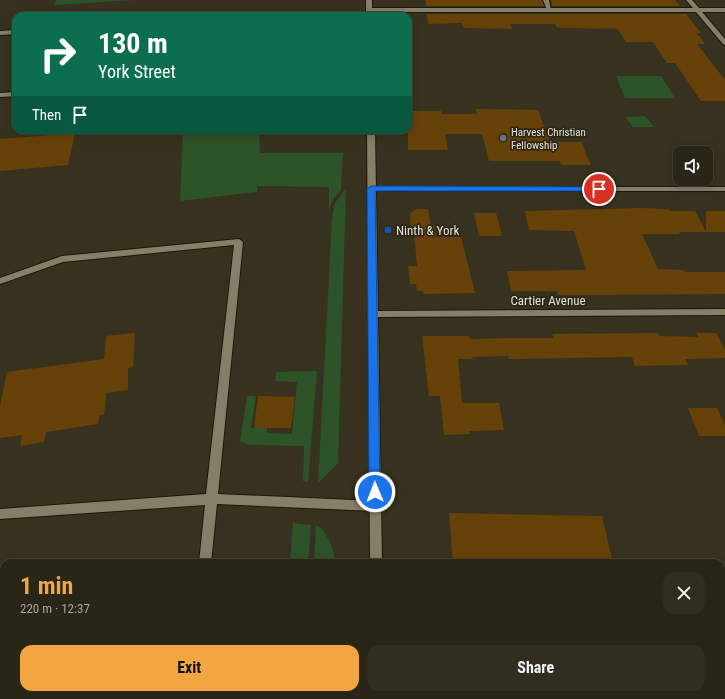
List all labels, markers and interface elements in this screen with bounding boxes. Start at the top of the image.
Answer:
text: 130 m [98,27,168,60]
icon: right [32,28,84,80]
text: York Street [98,61,176,82]
icon: arrive [69,104,91,126]
text: Then [32,106,61,124]
place label: Harvest Christian Fellowship [511,126,586,152]
marker: Harvest Christian Fellowship [498,133,508,143]
map controls [673,146,713,186]
button: sound [673,146,713,186]
pin [582,172,616,206]
icon: arrive [588,178,610,200]
place label: Ninth & York [396,223,459,238]
marker: Ninth & York [383,225,393,235]
street label: Cartier Avenue [510,293,586,308]
position arrow [354,471,396,513]
text: 1 min [20,572,73,600]
button: close [663,572,705,614]
text: 220 m · 12:37 [20,601,90,616]
button: Exit [20,645,359,691]
button: Share [367,645,705,691]

